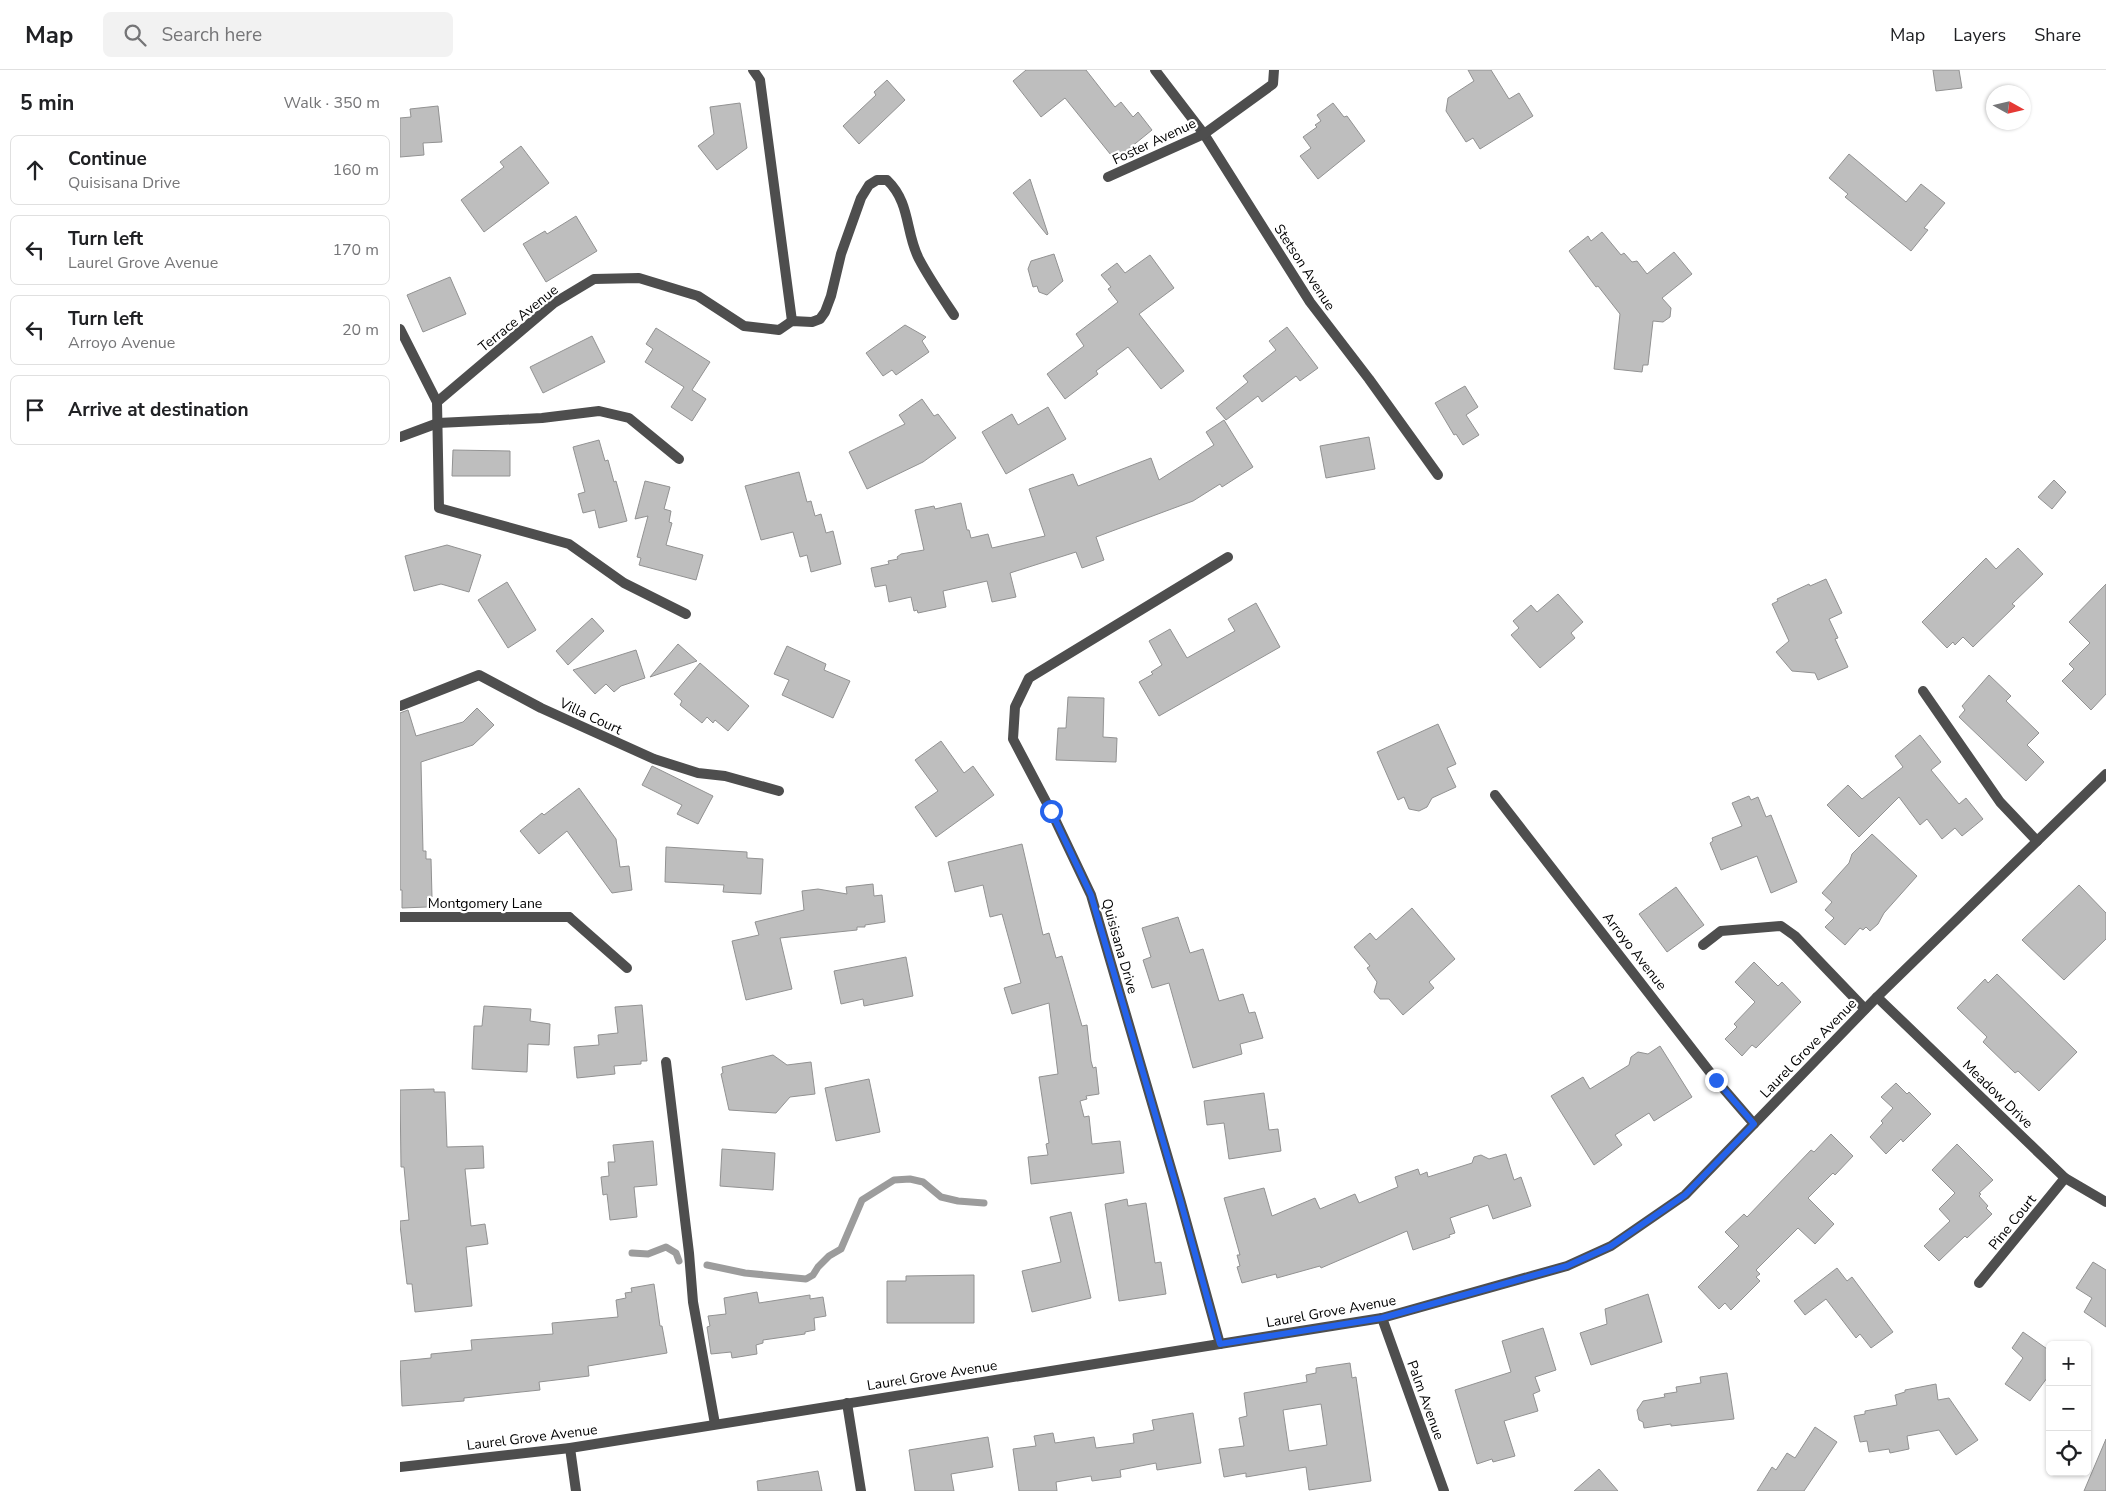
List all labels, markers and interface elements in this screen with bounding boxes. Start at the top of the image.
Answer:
search box [103,12,453,57]
text: Map [25,19,73,51]
icon: search [121,21,149,49]
text: Search here [161,22,262,48]
text: Map [1890,23,1925,47]
text: Layers [1953,23,2006,47]
text: Share [2034,23,2081,47]
north arrow [1986,85,2031,130]
text: 5 min [20,89,74,117]
text: Walk · 350 m [284,92,380,114]
street label: Foster Avenue [1109,114,1199,169]
text: Continue [68,146,147,172]
icon: ahead [21,156,49,184]
text: 160 m [332,159,379,181]
text: Quisisana Drive [68,172,180,194]
street label: Stetson Avenue [1270,220,1340,314]
text: Turn left [68,226,143,252]
icon: left [21,236,49,264]
text: 170 m [332,239,379,261]
text: Laurel Grove Avenue [68,252,218,274]
street label: Terrace Avenue [475,280,562,356]
text: Turn left [68,306,143,332]
icon: left [21,316,49,344]
text: 20 m [342,319,379,341]
text: Arroyo Avenue [68,332,175,354]
icon: arrive [21,396,49,424]
text: Arrive at destination [68,397,249,423]
street label: Villa Court [555,693,625,739]
route start [1040,800,1063,823]
street label: Montgomery Lane [428,894,542,913]
street label: Quisisana Drive [1097,896,1142,996]
street label: Arroyo Avenue [1598,908,1671,994]
street label: Laurel Grove Avenue [1756,994,1861,1102]
street label: Meadow Drive [1958,1056,2037,1133]
route end [1705,1069,1728,1092]
street label: Pine Court [1984,1191,2041,1254]
street label: Laurel Grove Avenue [1265,1291,1398,1332]
map controls [2046,1341,2091,1476]
button: + [2046,1341,2091,1386]
street label: Laurel Grove Avenue [866,1356,999,1395]
street label: Palm Avenue [1402,1358,1449,1443]
button: − [2046,1386,2091,1431]
street label: Laurel Grove Avenue [466,1420,599,1455]
button: locate [2046,1431,2091,1476]

